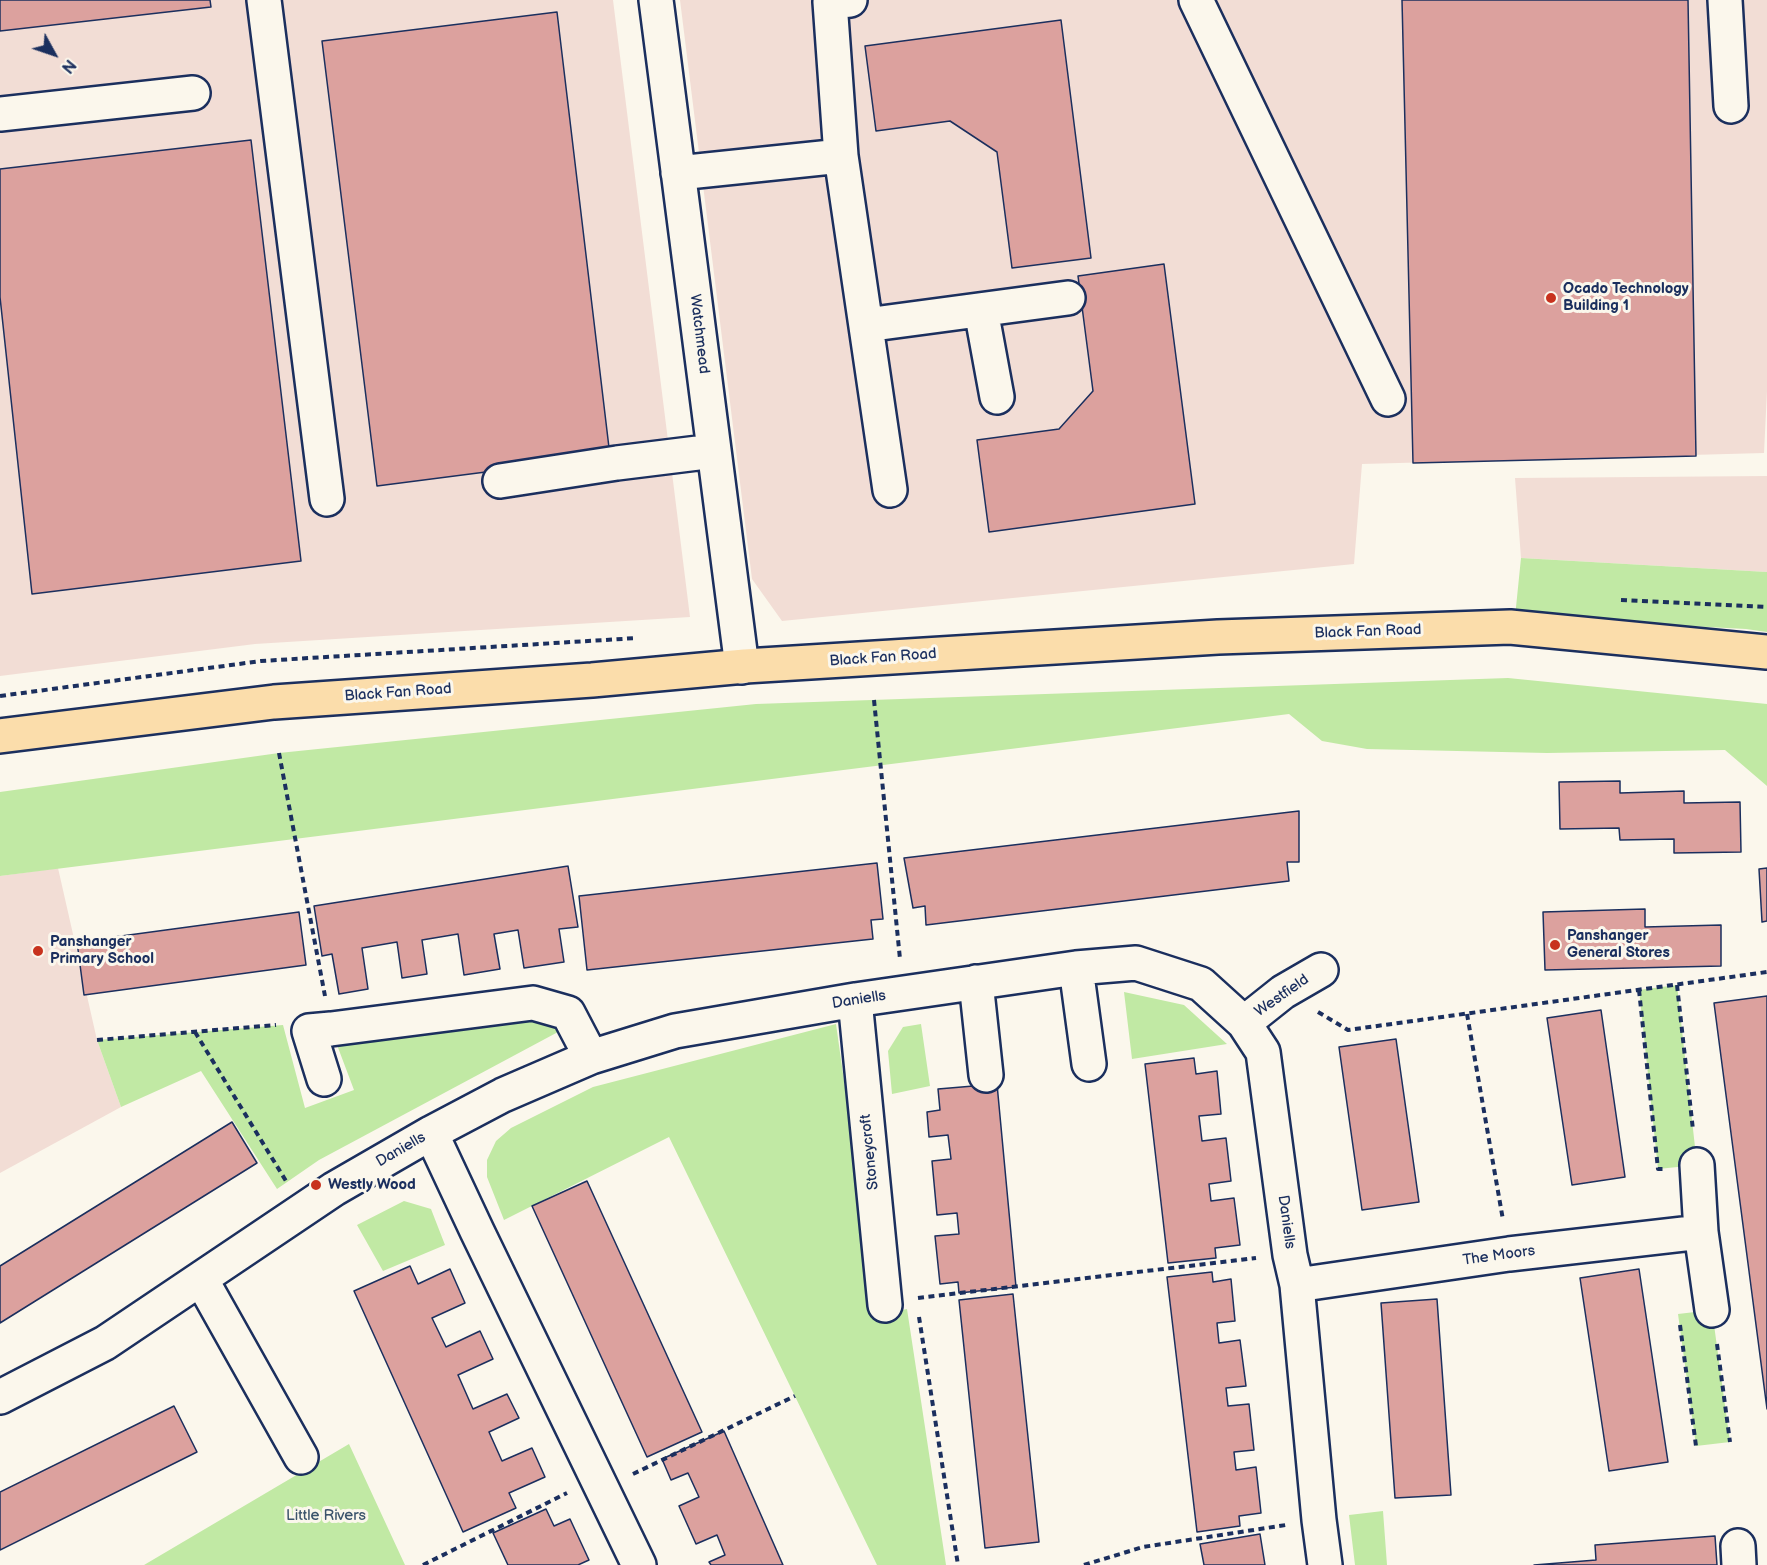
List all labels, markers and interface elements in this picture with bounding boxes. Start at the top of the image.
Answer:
north arrow [24,24,84,84]
text: N [57,55,79,77]
place label: Ocado Technology Building 1 [1563,280,1689,315]
marker: Ocado Technology Building 1 [1544,291,1558,305]
street label: Watchmead [685,293,713,375]
street label: Black Fan Road [1314,621,1422,643]
street label: Black Fan Road [829,645,937,671]
street label: Black Fan Road [344,680,452,706]
place label: Panshanger General Stores [1567,927,1670,962]
place label: Panshanger Primary School [50,933,154,968]
marker: Panshanger General Stores [1548,938,1562,952]
marker: Panshanger Primary School [31,944,45,958]
street label: Westfield [1252,971,1312,1021]
street label: Daniells [831,987,887,1013]
street label: Stoneycroft [857,1113,883,1191]
street label: Daniells [373,1129,429,1171]
place label: Westly Wood [328,1176,416,1194]
marker: Westly Wood [309,1178,323,1192]
street label: Daniells [1273,1194,1299,1250]
street label: The Moors [1462,1242,1536,1270]
park label: Little Rivers [286,1507,366,1525]

